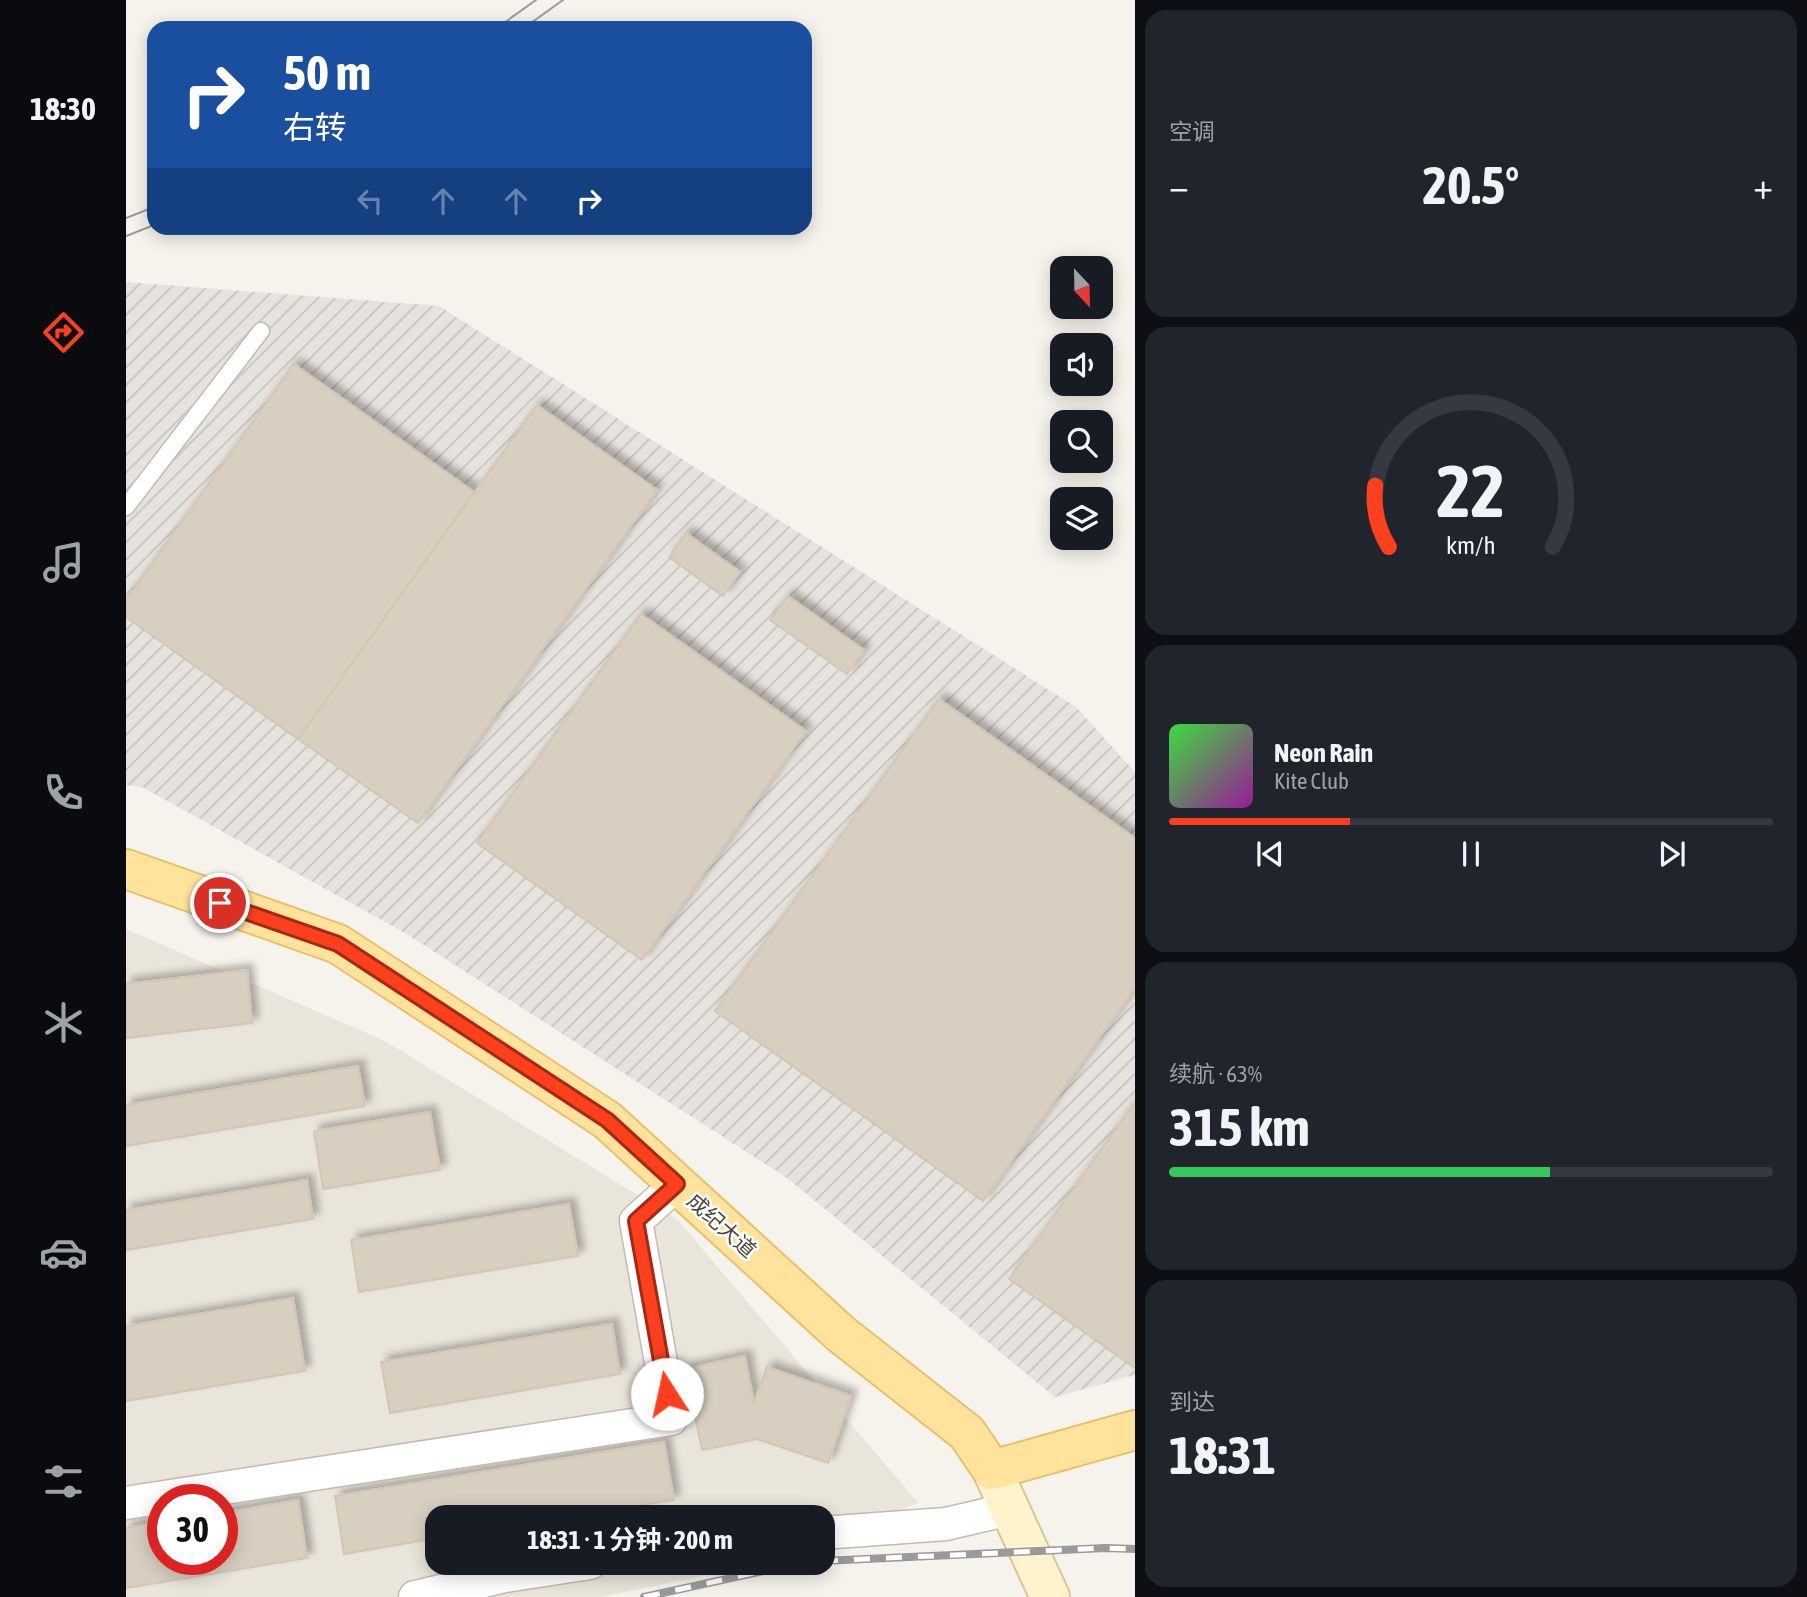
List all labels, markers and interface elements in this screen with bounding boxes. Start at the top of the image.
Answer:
text: 50 m [283,44,371,100]
icon: right [168,49,259,140]
text: 18:30 [30,90,96,127]
text: 右转 [283,109,347,146]
text: 空调 [1169,119,1215,145]
text: 20.5° [1423,155,1519,215]
text: − [1169,164,1189,207]
text: + [1753,164,1773,207]
icon: left [351,182,389,220]
icon: ahead [424,182,462,220]
icon: ahead [497,182,535,220]
icon: right [570,182,608,220]
north arrow [1050,256,1113,318]
map controls [1050,256,1113,550]
icon: directions [39,308,88,357]
button: sound [1050,333,1113,396]
button: search [1050,410,1113,473]
text: 22 [1437,450,1505,533]
button: layers [1050,487,1113,550]
text: km/h [1446,531,1496,559]
icon: music [39,538,88,587]
text: Neon Rain [1274,738,1373,768]
icon: phone [39,768,88,817]
text: Kite Club [1274,768,1349,794]
icon: previous [1251,835,1289,873]
icon: pause [1452,835,1490,873]
icon: next [1653,835,1691,873]
pin [190,873,250,933]
icon: arrive [201,884,239,922]
icon: climate [39,998,88,1047]
text: 续航 · 63% [1169,1061,1262,1087]
text: 315 km [1169,1097,1310,1157]
street label: 成纪大道 [683,1188,761,1262]
icon: car [39,1228,88,1277]
position arrow [630,1357,704,1431]
text: 到达 [1169,1389,1215,1415]
text: 18:31 [1169,1425,1276,1485]
icon: filters [39,1457,88,1506]
speed limit sign: 30 [147,1484,238,1575]
text: 18:31 · 1 分钟 · 200 m [527,1525,733,1555]

